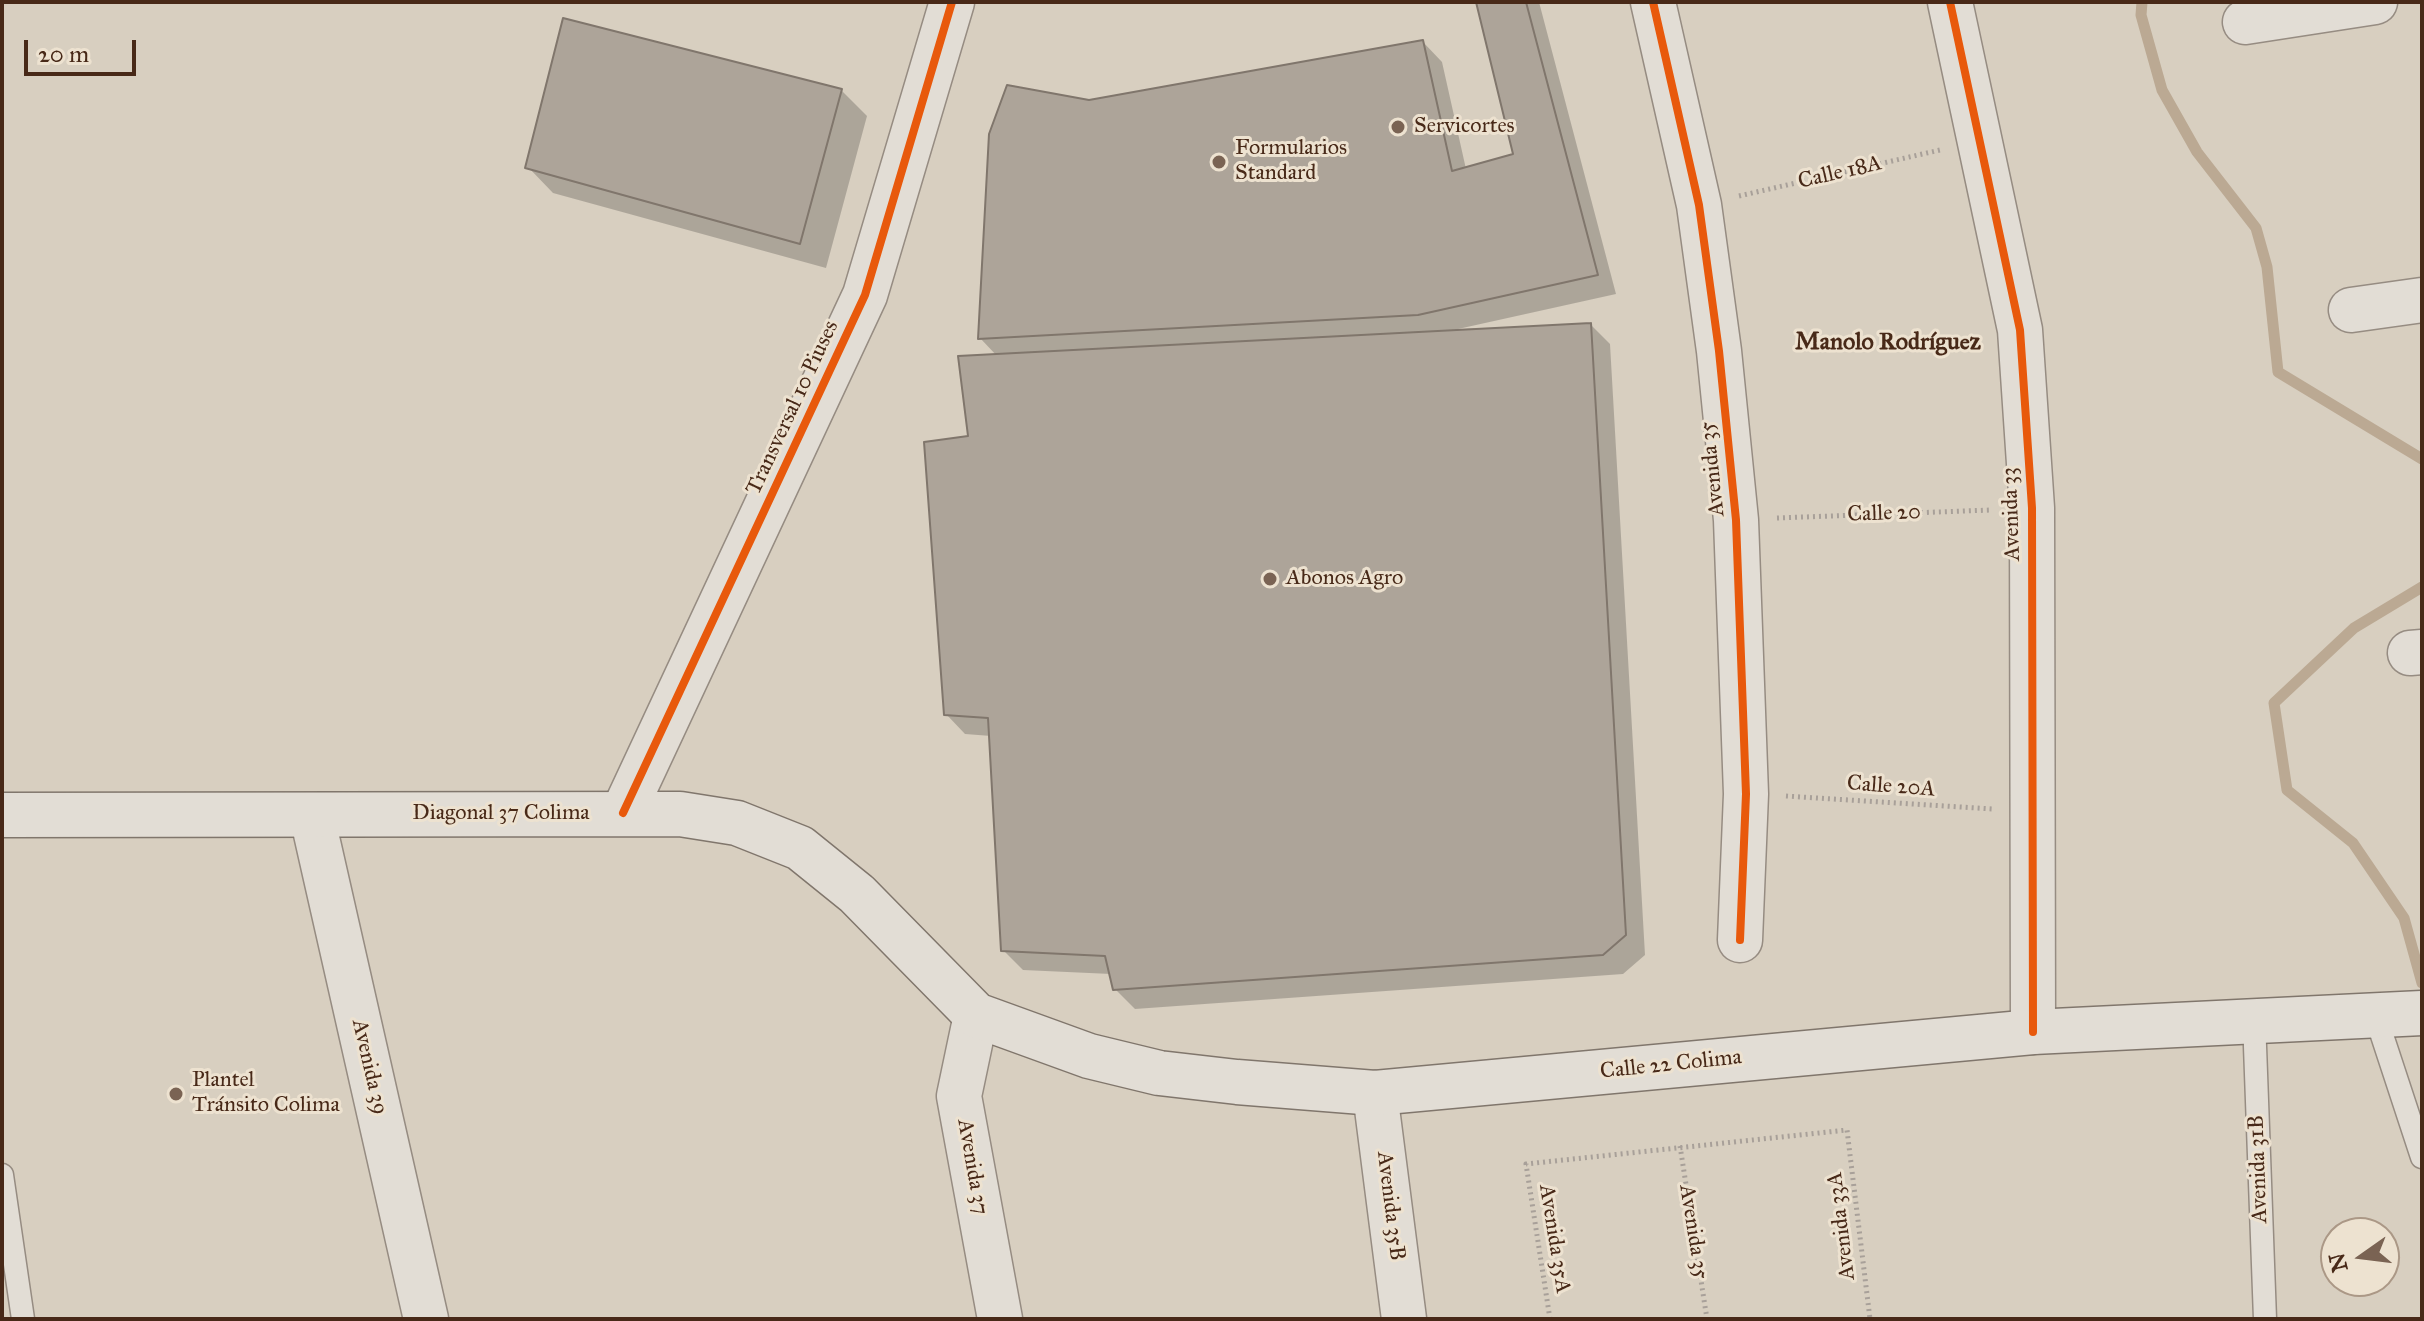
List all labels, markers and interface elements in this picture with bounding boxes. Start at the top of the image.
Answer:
scale bar [28,24,140,74]
text: 20 m [38,39,89,69]
place label: Servicortes [1414,114,1515,140]
marker: Servicortes [1389,118,1407,136]
place label: Formularios Standard [1235,136,1347,188]
street label: Calle 18A [1796,151,1884,195]
marker: Formularios Standard [1210,153,1228,171]
street label: Transversal 10 Piuses [741,317,845,499]
district label: Manolo Rodríguez [1795,329,1981,357]
street label: Avenida 35 [1695,420,1731,518]
street label: Avenida 33 [1997,467,2027,561]
street label: Calle 20 [1847,500,1921,528]
place label: Abonos Agro [1286,566,1403,592]
marker: Abonos Agro [1261,570,1279,588]
street label: Calle 20A [1846,771,1936,803]
street label: Diagonal 37 Colima [412,801,590,827]
street label: Avenida 39 [345,1017,393,1117]
street label: Calle 22 Colima [1599,1044,1743,1086]
place label: Plantel Tránsito Colima [192,1068,340,1120]
marker: Plantel Tránsito Colima [167,1085,185,1103]
street label: Avenida 31B [2244,1114,2274,1224]
street label: Avenida 37 [951,1117,993,1217]
street label: Avenida 35B [1370,1150,1410,1262]
street label: Avenida 33A [1822,1170,1862,1282]
street label: Avenida 35A [1532,1183,1576,1295]
street label: Avenida 35 [1673,1183,1713,1281]
north arrow [2320,1217,2400,1297]
text: N [2323,1250,2354,1275]

